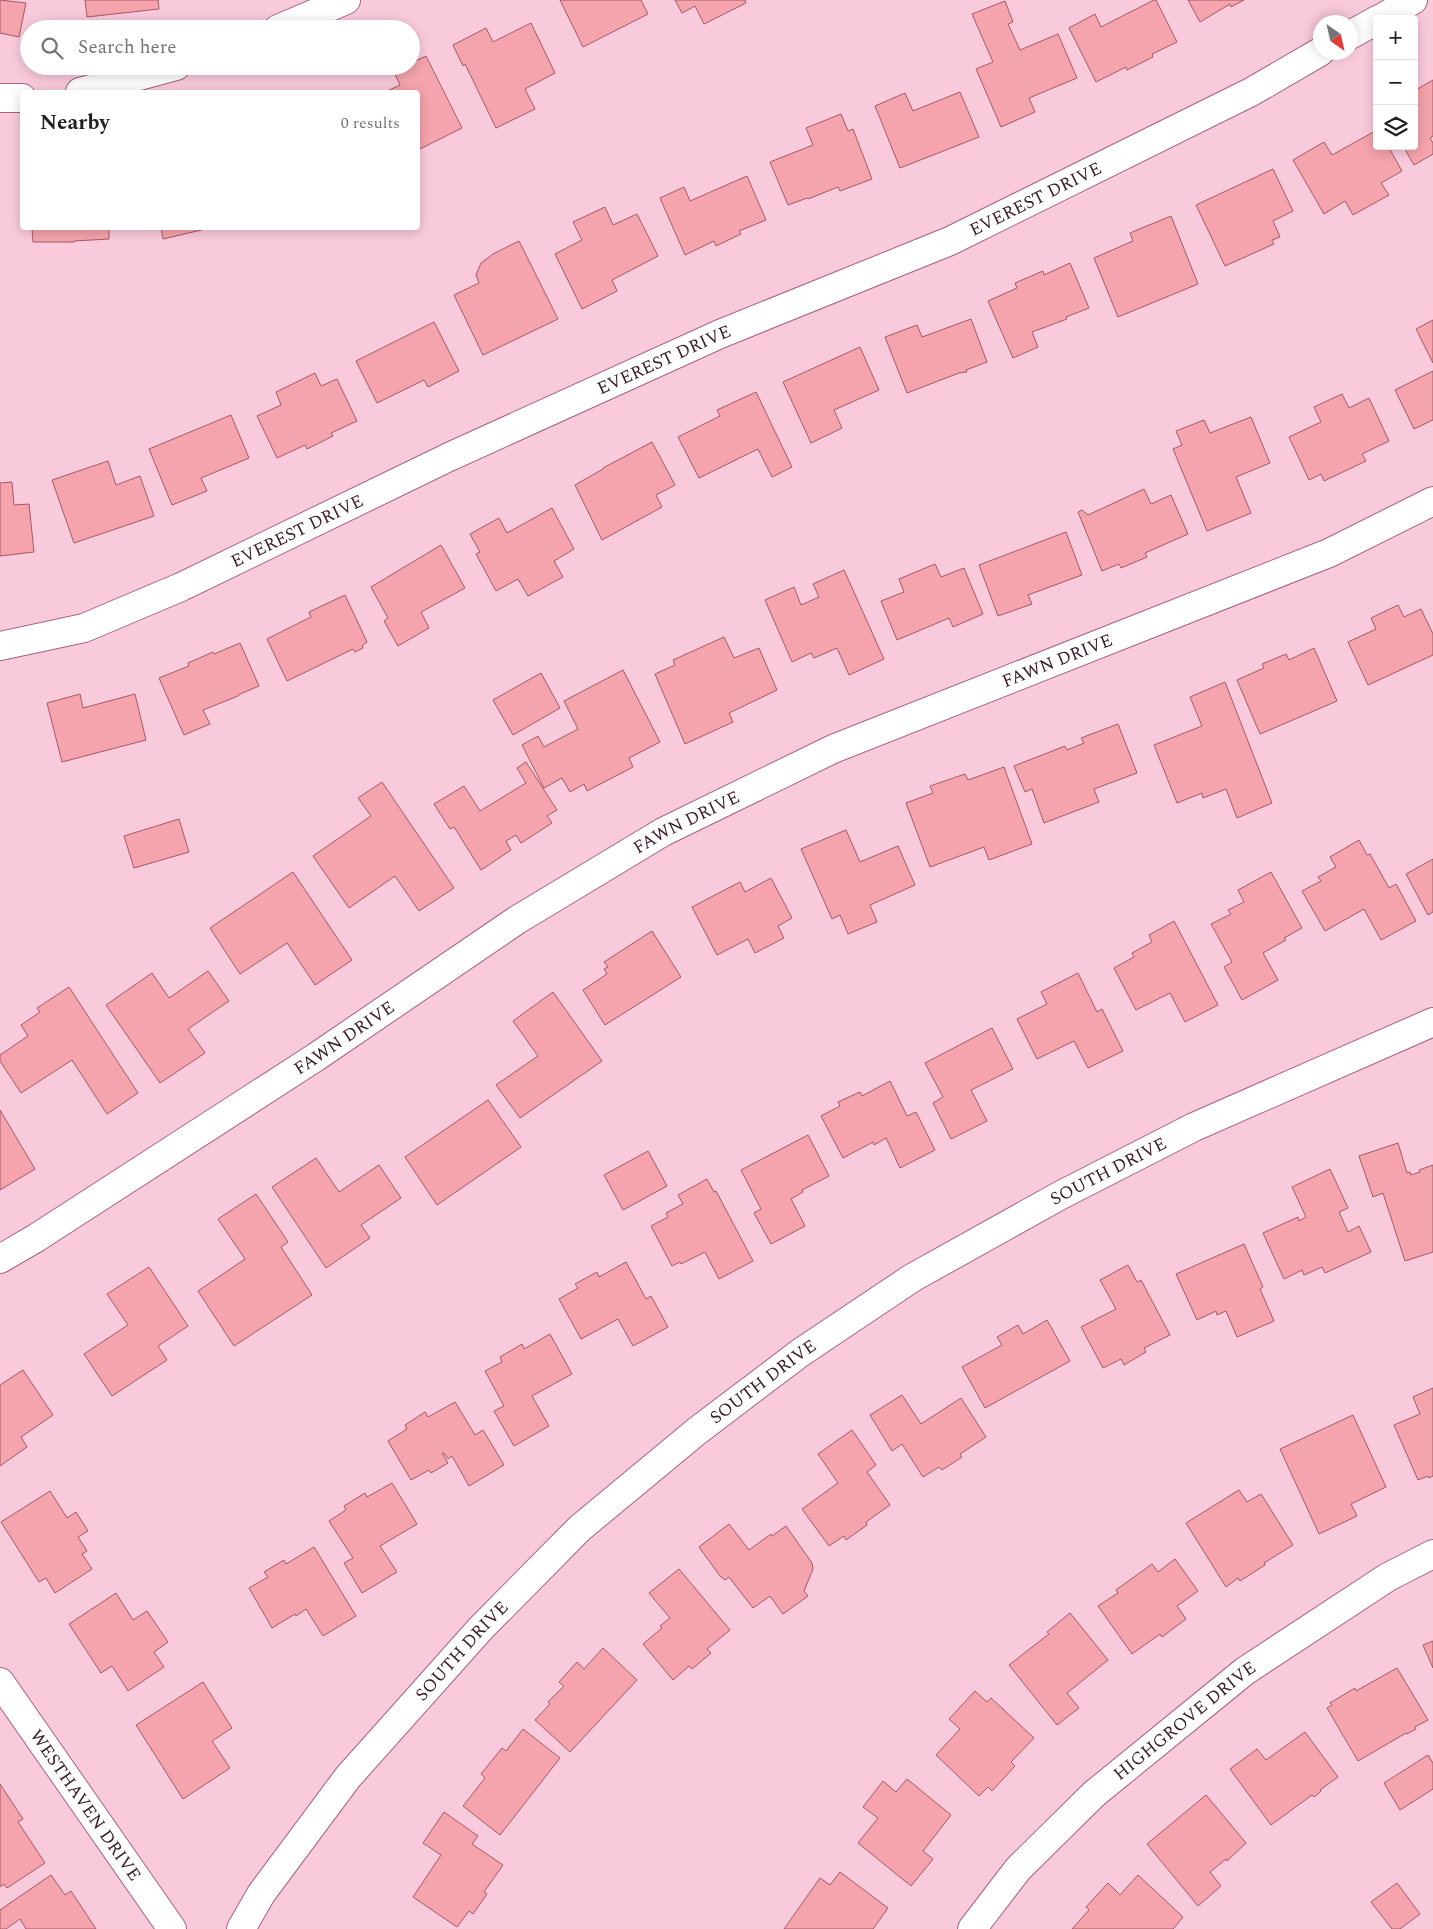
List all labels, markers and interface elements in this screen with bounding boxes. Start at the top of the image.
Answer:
north arrow [1313,15,1358,60]
map controls [1373,15,1418,150]
button: + [1373,15,1418,60]
search box [20,20,420,75]
text: Search here [78,33,177,62]
icon: search [38,34,66,62]
button: − [1373,60,1418,105]
button: layers [1373,105,1418,150]
text: Nearby [40,107,110,139]
text: 0 results [341,111,400,135]
street label: EVEREST DRIVE [965,155,1106,243]
street label: EVEREST DRIVE [592,318,735,402]
street label: EVEREST DRIVE [226,487,368,574]
street label: FAWN DRIVE [998,626,1116,694]
street label: FAWN DRIVE [628,783,744,861]
street label: FAWN DRIVE [288,994,400,1082]
street label: SOUTH DRIVE [1045,1130,1171,1212]
street label: SOUTH DRIVE [704,1332,822,1431]
street label: SOUTH DRIVE [409,1594,515,1707]
street label: HIGHGROVE DRIVE [1107,1654,1261,1787]
street label: WESTHAVEN DRIVE [23,1724,148,1887]

